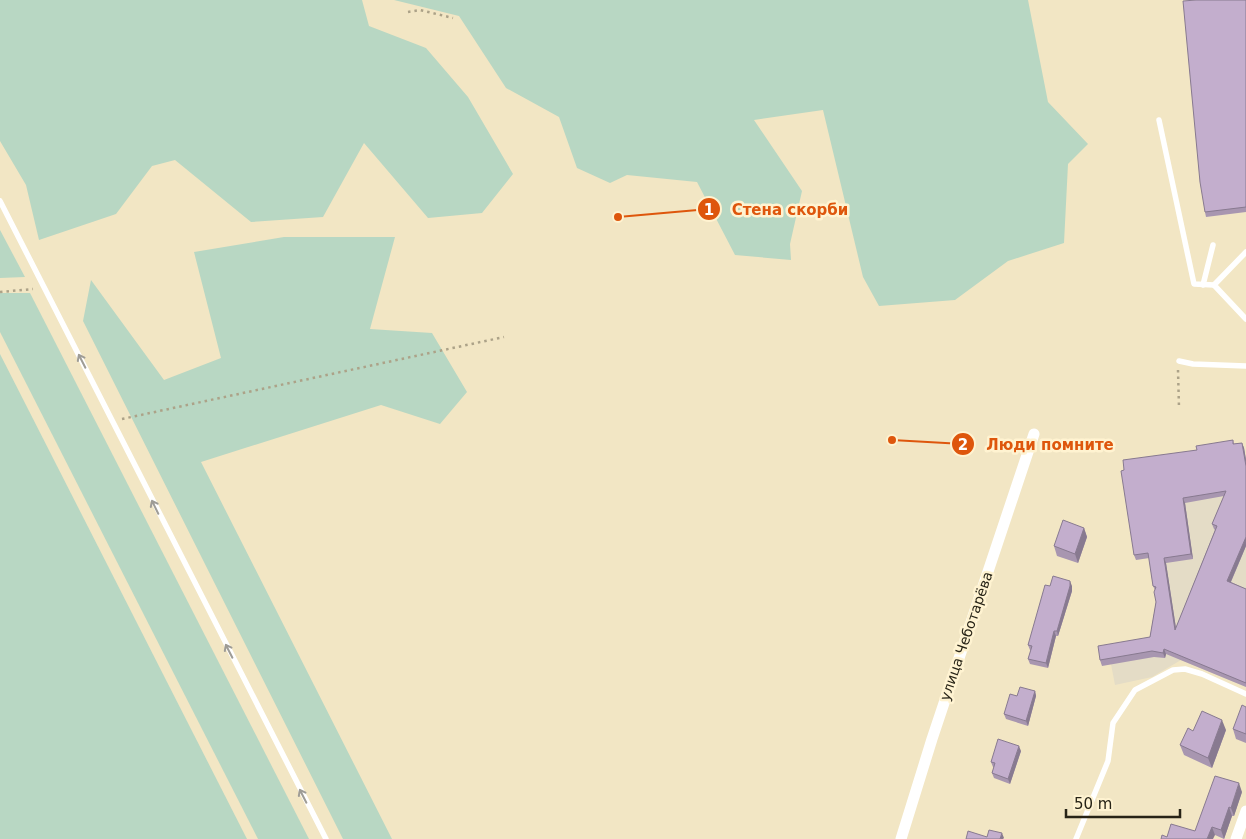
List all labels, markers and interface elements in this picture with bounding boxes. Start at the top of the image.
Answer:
callout: Стена скорби [696,194,858,224]
text: 1 [704,201,714,219]
text: Стена скорби [732,201,848,219]
one-way arrow [77,354,87,369]
callout: Люди помните [951,429,1123,459]
text: 2 [958,436,968,454]
text: Люди помните [986,436,1114,454]
one-way arrow [150,499,160,514]
street label: улица Чеботарёва [936,569,996,703]
one-way arrow [224,644,233,659]
scale bar [1066,786,1180,818]
one-way arrow [298,788,308,803]
text: 50 m [1074,795,1112,813]

